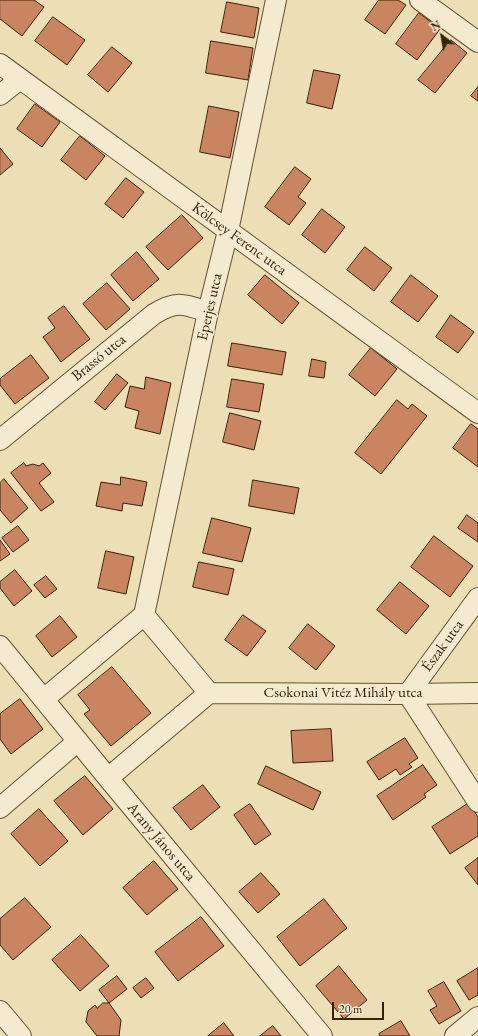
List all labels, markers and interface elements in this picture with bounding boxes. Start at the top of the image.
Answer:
north arrow [422,16,462,56]
text: N [428,17,443,34]
street label: Kölcsey Ferenc utca [188,199,290,279]
street label: Eperjes utca [194,272,226,342]
street label: Brassó utca [68,331,130,385]
street label: Észak utca [418,617,468,675]
street label: Csokonai Vitéz Mihály utca [264,684,422,702]
street label: Arany János utca [123,799,199,885]
scale bar [334,994,386,1020]
text: 20 m [339,1001,362,1017]

